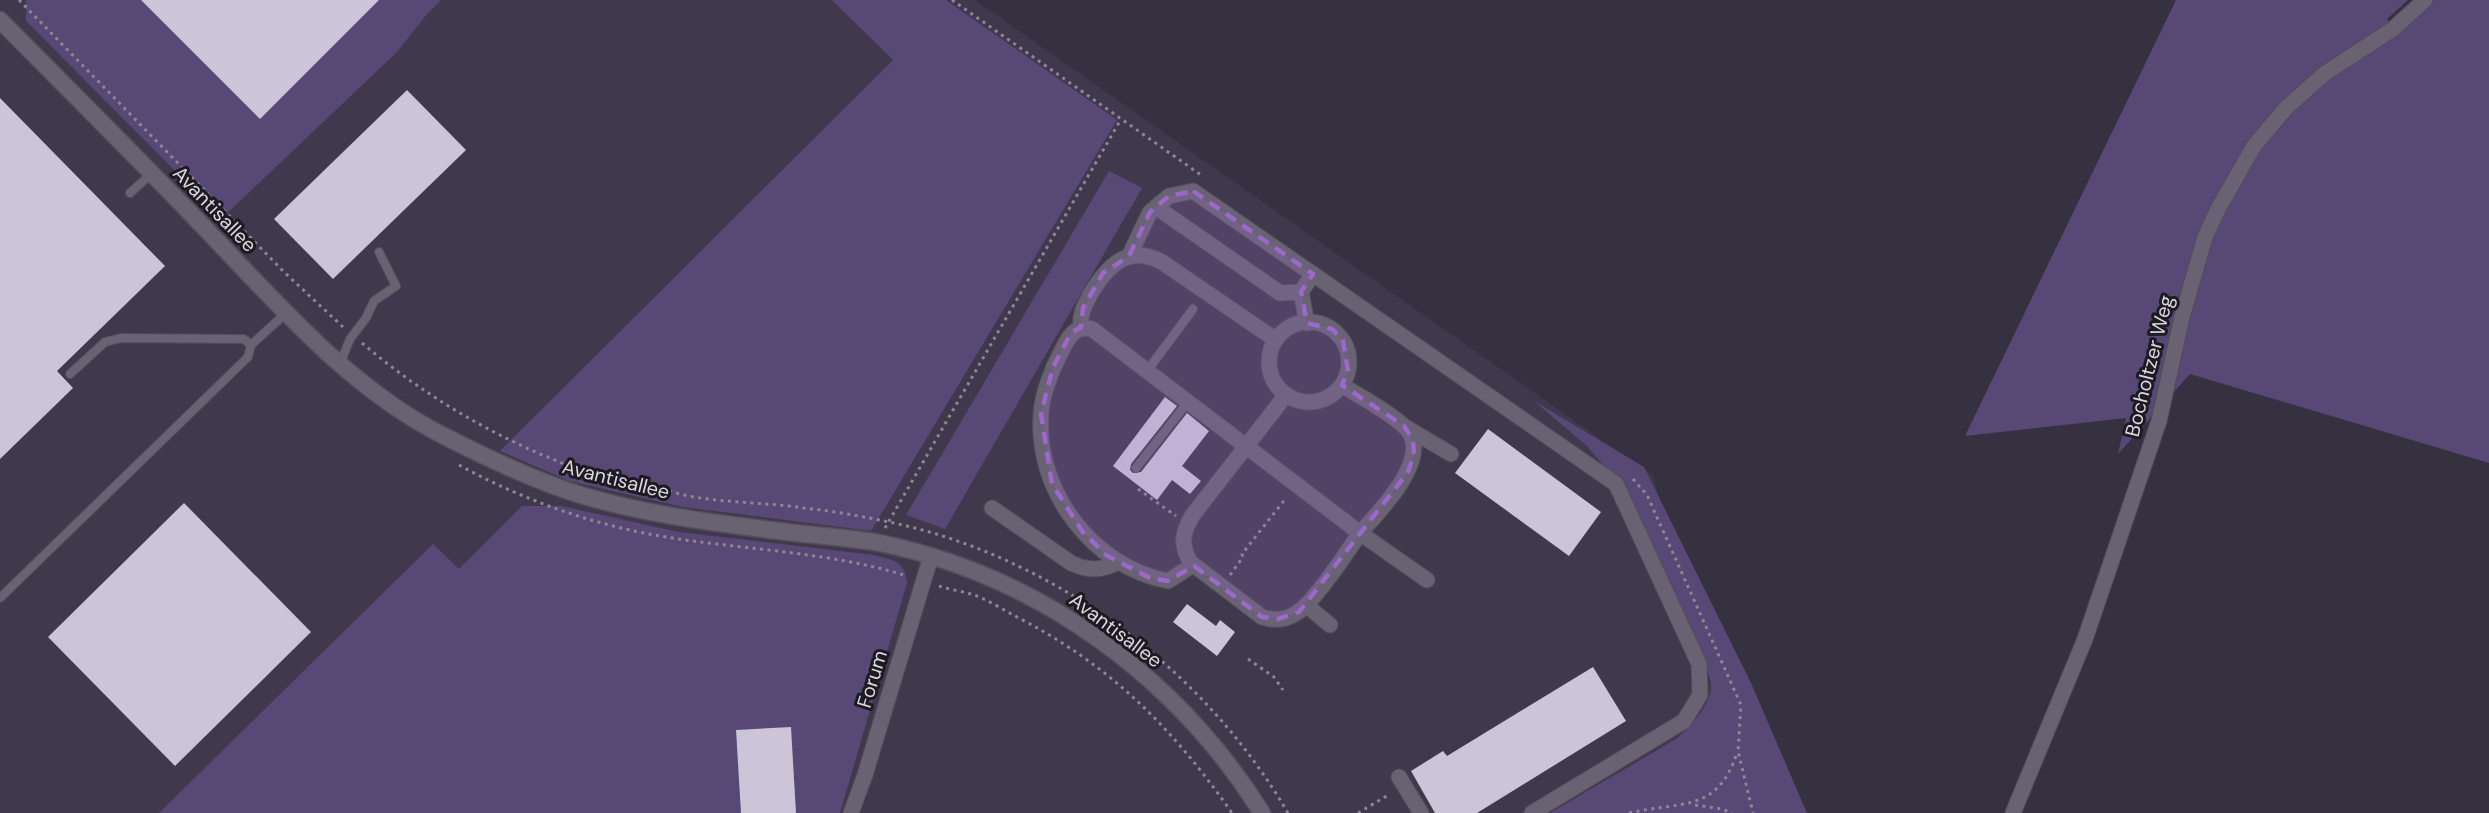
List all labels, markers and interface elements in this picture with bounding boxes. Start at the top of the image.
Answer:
street label: Avantisallee [167,160,263,258]
street label: Bocholtzer Weg [2119,292,2179,440]
street label: Avantisallee [560,453,672,505]
street label: Avantisallee [1064,587,1168,673]
street label: Forum [851,647,893,711]

